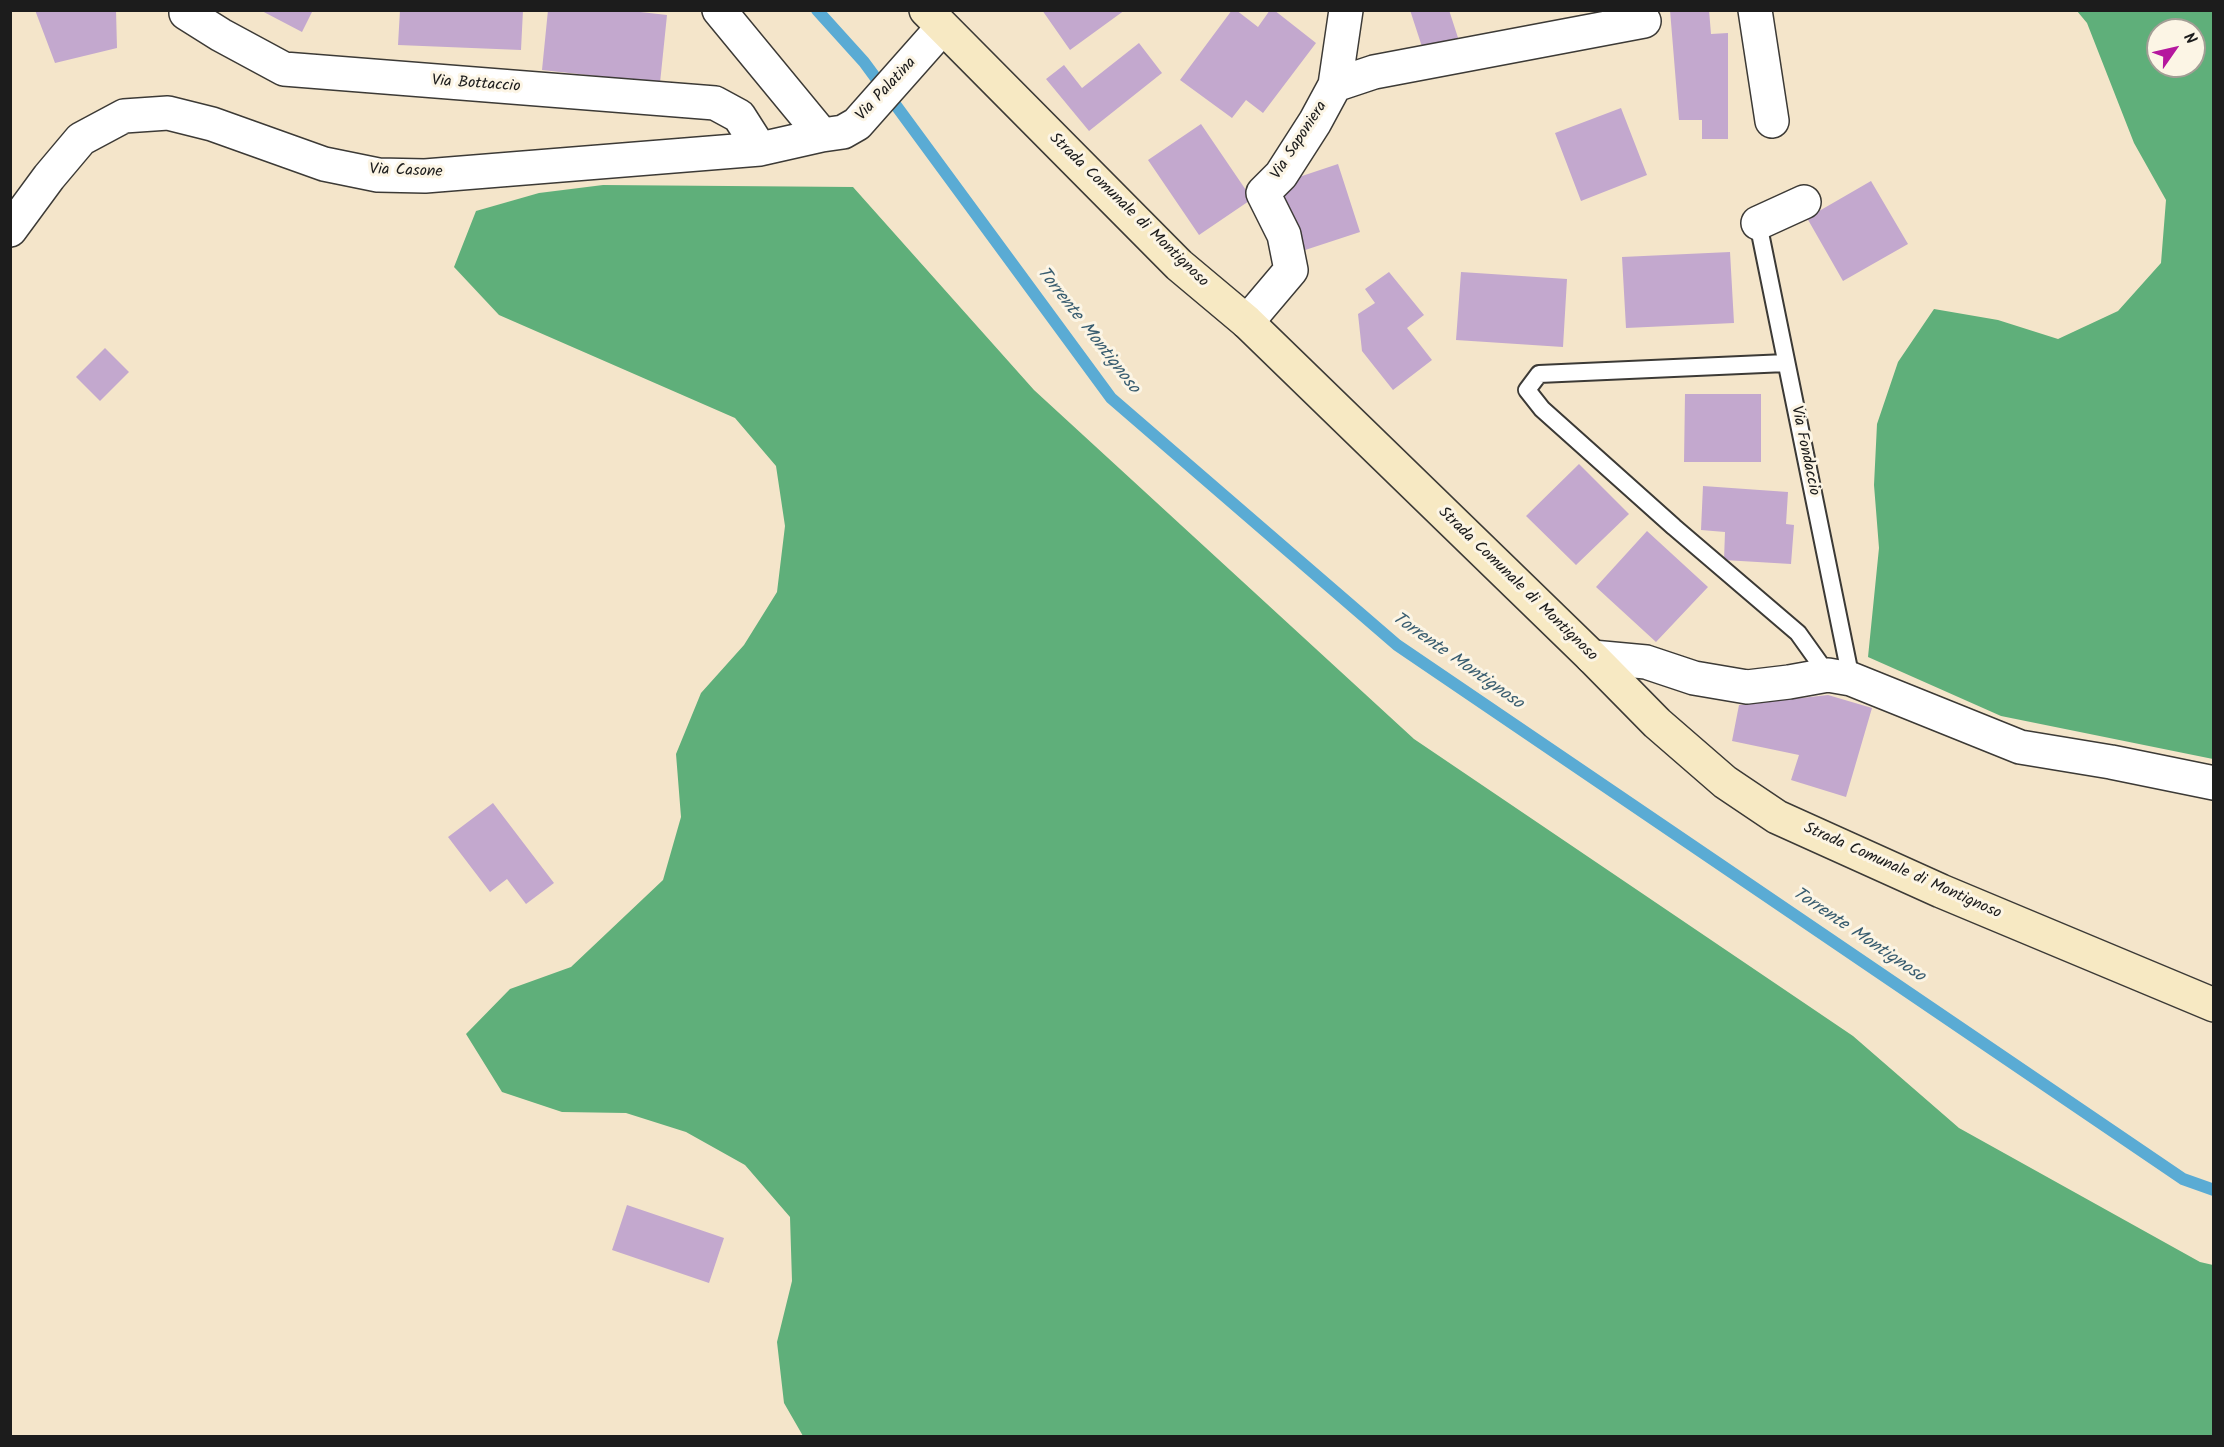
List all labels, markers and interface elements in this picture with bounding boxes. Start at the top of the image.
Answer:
north arrow [2146,18,2206,78]
text: N [2176,28,2203,50]
street label: Via Palatina [853,54,921,126]
street label: Via Bottaccio [431,72,521,98]
street label: Via Saponiera [1268,98,1332,184]
street label: Strada Comunale di Montignoso [1044,130,1212,292]
street label: Via Casone [369,161,443,183]
water label: Torrente Montignoso [1031,263,1143,399]
street label: Via Fondaccio [1785,404,1823,498]
street label: Strada Comunale di Montignoso [1433,504,1601,666]
water label: Torrente Montignoso [1387,609,1527,715]
street label: Strada Comunale di Montignoso [1800,820,2004,924]
water label: Torrente Montignoso [1788,884,1928,988]

